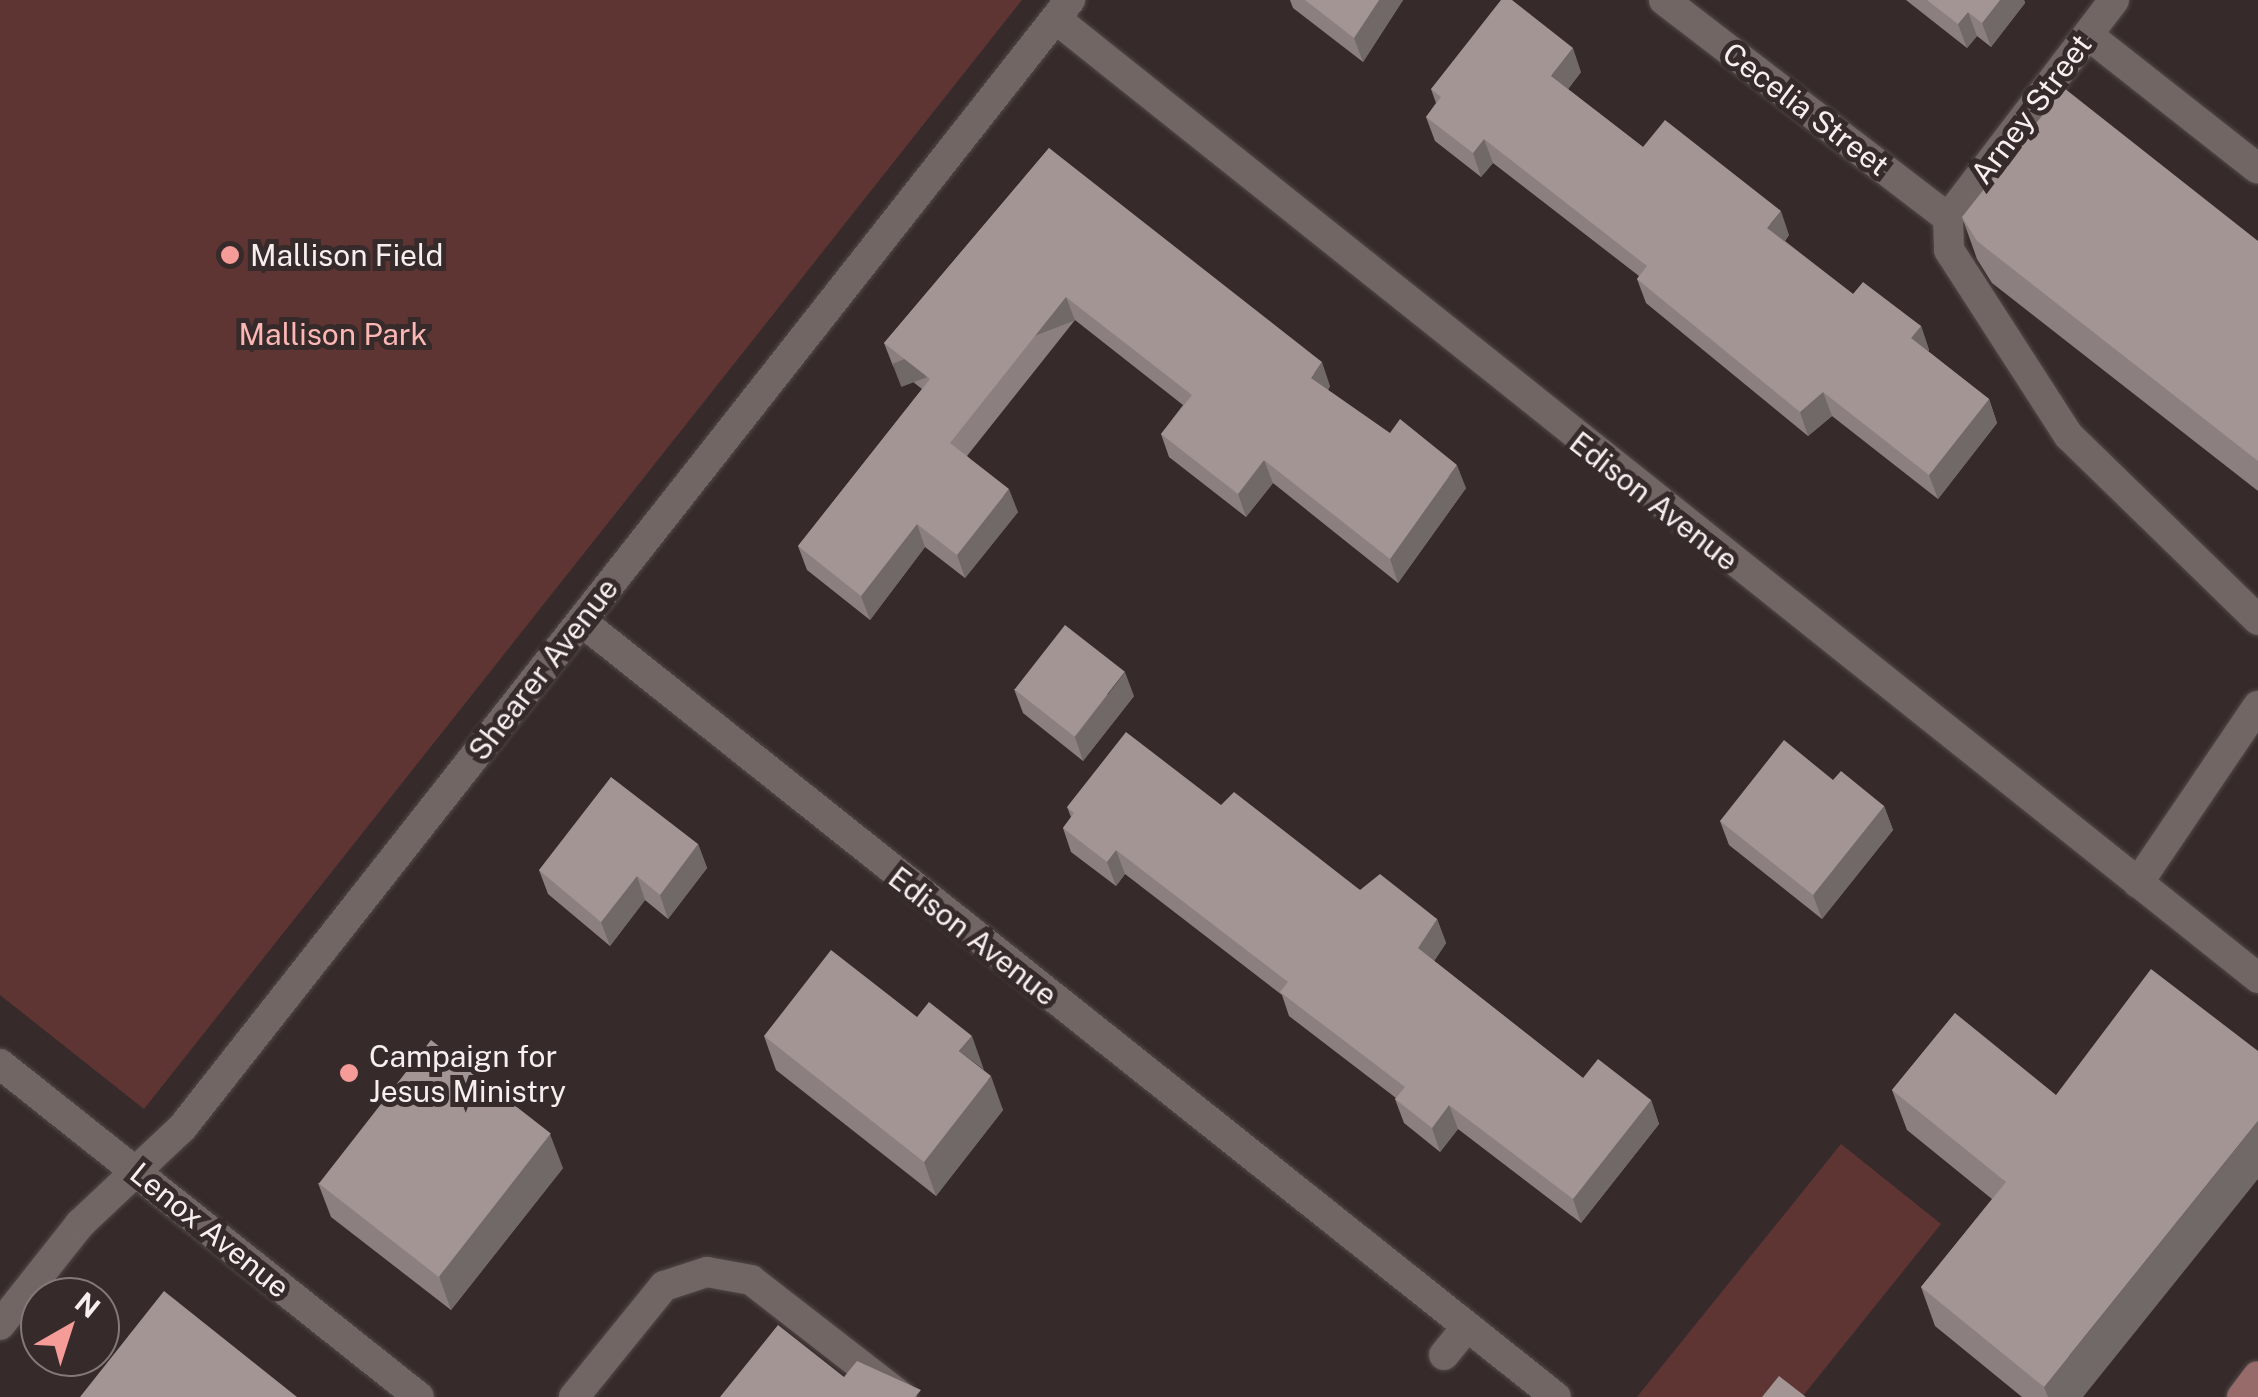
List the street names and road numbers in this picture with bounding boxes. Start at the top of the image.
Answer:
street label: Arney Street [1963,27,2099,191]
street label: Cecelia Street [1716,35,1896,183]
street label: Edison Avenue [1563,424,1745,578]
street label: Shearer Avenue [461,571,625,767]
street label: Edison Avenue [882,859,1064,1013]
street label: Lenox Avenue [123,1155,297,1305]

